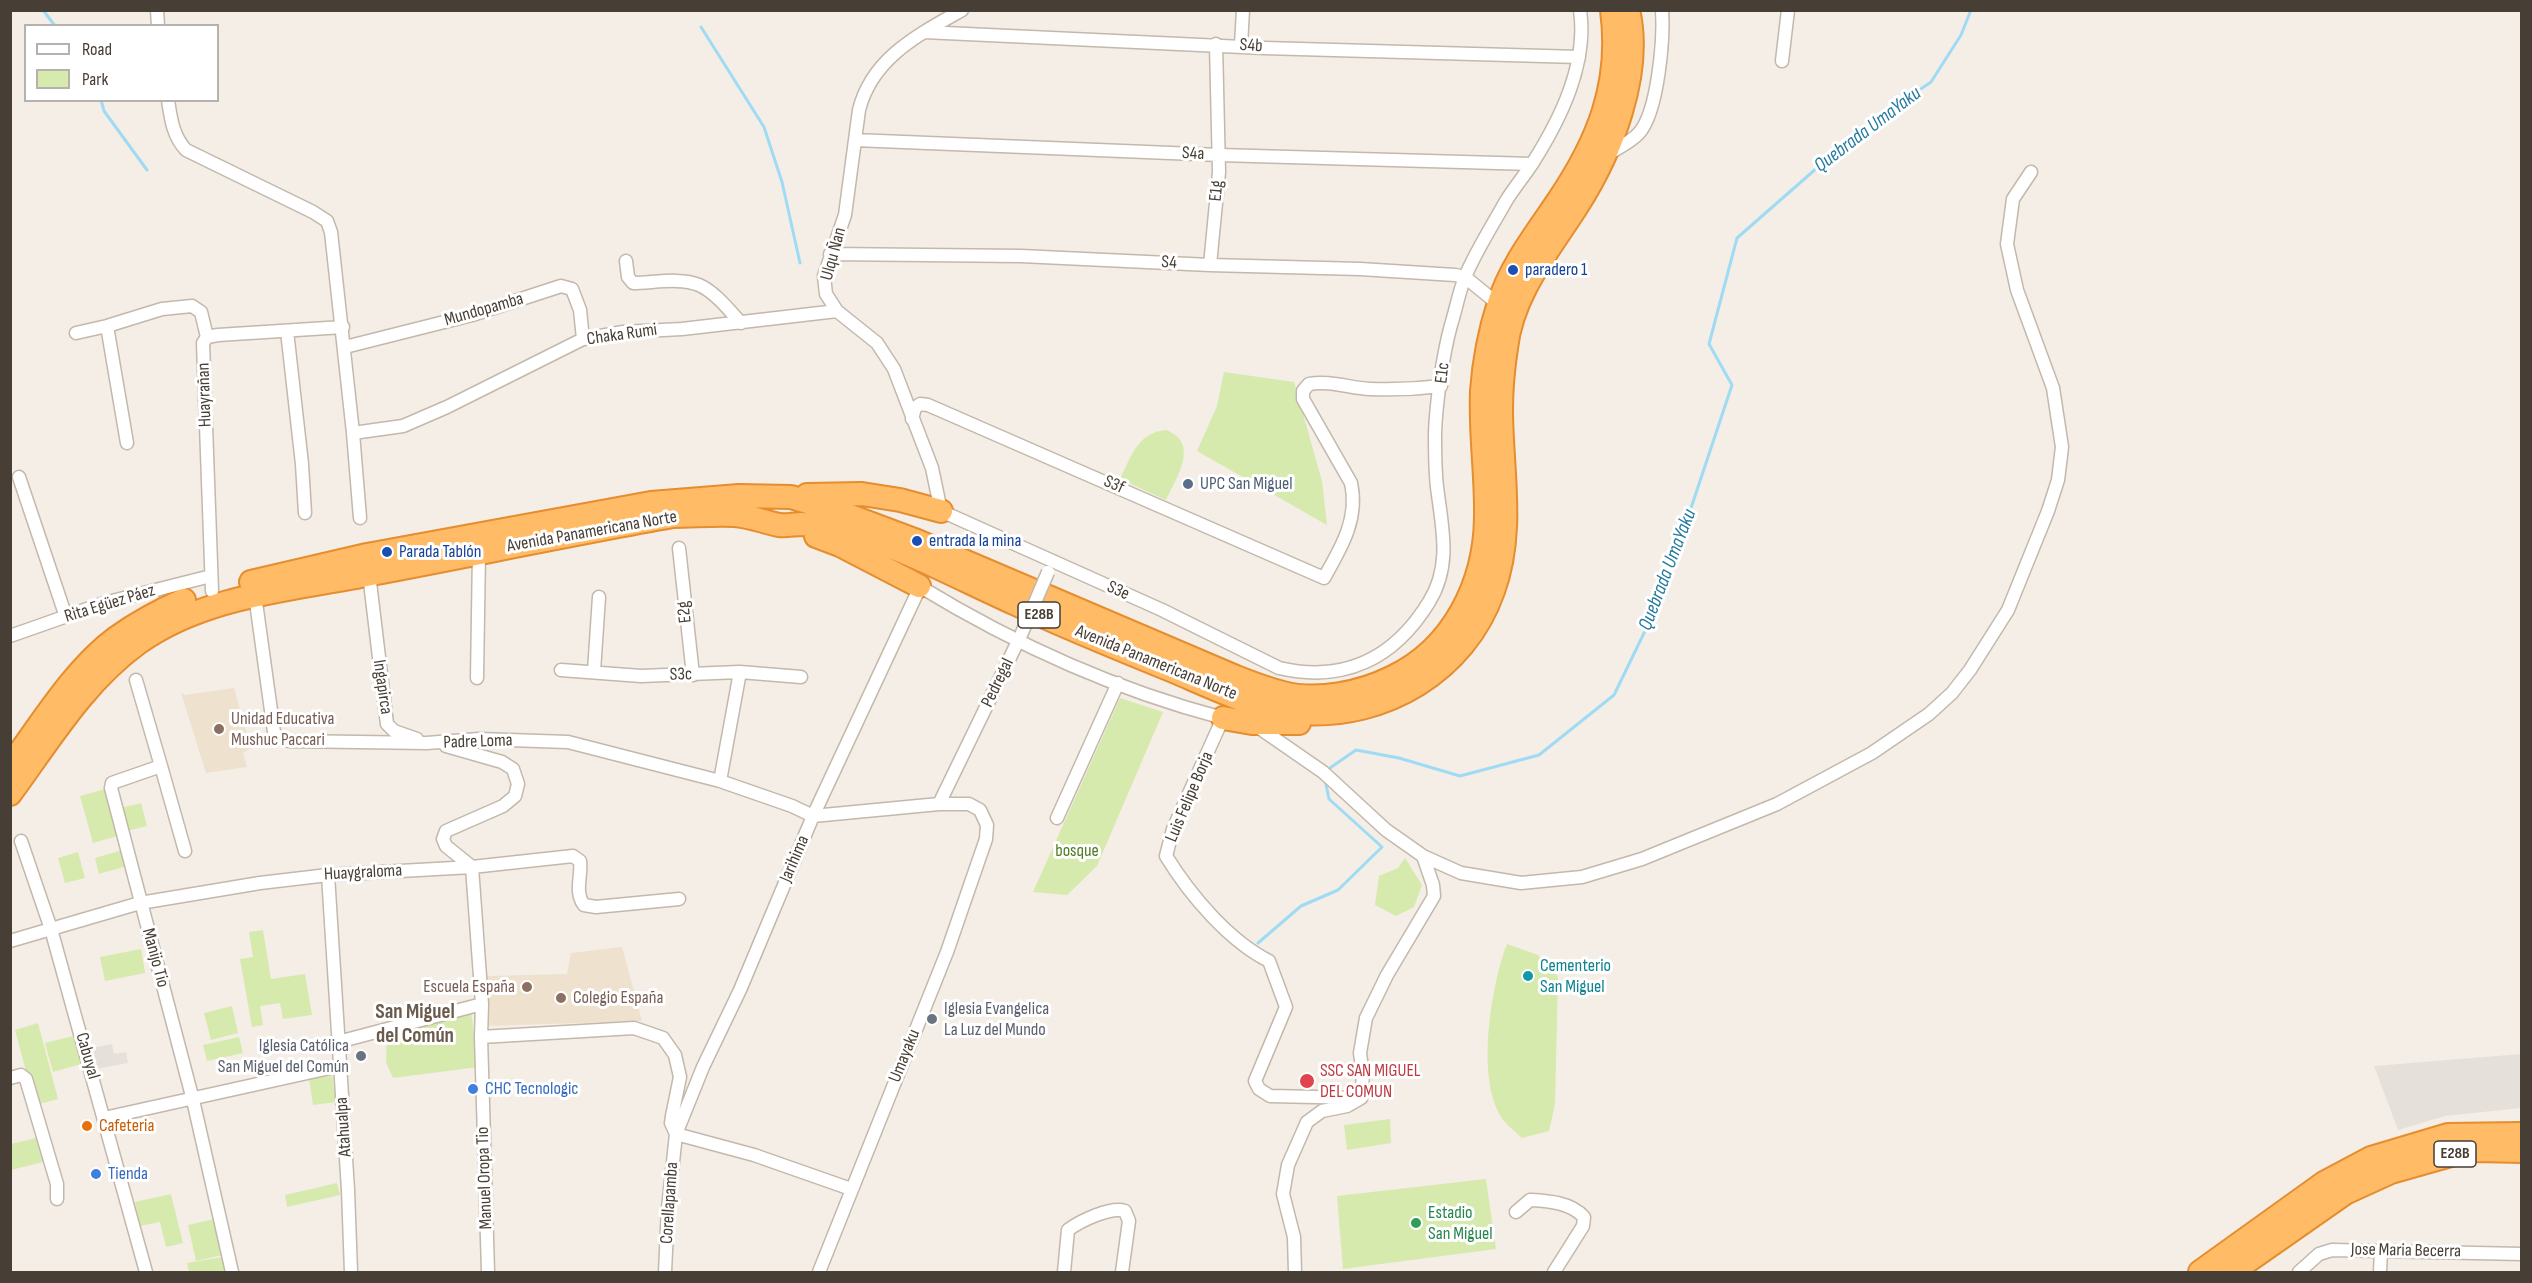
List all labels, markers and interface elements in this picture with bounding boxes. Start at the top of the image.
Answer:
legend [24,24,219,102]
street label: S4b [1239,34,1263,58]
text: Road [82,39,112,60]
text: Park [82,69,108,90]
water label: Quebrada UmaYaku [1810,82,1926,178]
street label: S4a [1181,143,1205,165]
street label: E1g [1205,180,1229,202]
street label: Ulqu Ñan [817,225,851,283]
street label: S4 [1161,252,1177,274]
place label: paradero 1 [1525,259,1587,281]
marker: paradero 1 [1506,263,1520,277]
street label: Mundopamba [442,288,526,332]
street label: Chaka Rumi [585,319,659,351]
street label: E1c [1431,361,1455,385]
street label: Huayrañan [193,362,217,428]
street label: S3f [1100,471,1128,499]
place label: UPC San Miguel [1200,473,1293,495]
marker: UPC San Miguel [1181,477,1195,491]
street label: Avenida Panamericana Norte [505,506,679,558]
water label: Quebrada UmaYaku [1634,506,1702,634]
place label: entrada la mina [929,530,1021,552]
marker: entrada la mina [910,534,924,548]
place label: Parada Tablón [399,541,481,563]
marker: Parada Tablón [380,545,394,559]
street label: S3e [1103,577,1133,605]
street label: Rita Egüez Páez [62,580,158,628]
street label: E2g [673,600,697,624]
road number: E28B [1018,602,1060,628]
street label: Avenida Panamericana Norte [1072,621,1240,705]
street label: Pedregal [977,655,1019,711]
street label: Ingapirca [367,658,397,716]
street label: S3c [670,664,692,686]
place label: Unidad Educativa Mushuc Paccari [231,708,334,750]
marker: Unidad Educativa Mushuc Paccari [212,722,226,736]
street label: Padre Loma [443,730,513,754]
street label: Luis Felipe Borja [1161,749,1219,845]
street label: Jarihima [776,832,814,886]
park label: bosque [1055,840,1099,862]
street label: Huaygraloma [323,860,403,886]
street label: Manijo Tio [137,926,173,990]
place label: Cementerio San Miguel [1540,955,1611,998]
marker: Cementerio San Miguel [1521,969,1535,983]
place label: Escuela España [423,976,515,998]
marker: Escuela España [520,980,534,994]
place label: Colegio España [573,987,663,1009]
marker: Colegio España [554,991,568,1005]
place label: Iglesia Evangelica La Luz del Mundo [944,998,1049,1040]
district label: San Miguel del Común [375,1000,455,1050]
marker: Iglesia Evangelica La Luz del Mundo [925,1012,939,1026]
street label: Umayaku [885,1026,925,1086]
street label: Cabuyal [70,1030,104,1082]
place label: Iglesia Católica San Miguel del Común [218,1035,349,1078]
marker: Iglesia Católica San Miguel del Común [354,1049,368,1063]
place label: SSC SAN MIGUEL DEL COMUN [1320,1060,1420,1102]
marker: SSC SAN MIGUEL DEL COMUN [1298,1072,1316,1090]
place label: CHC Tecnologic [485,1078,579,1100]
marker: CHC Tecnologic [466,1082,480,1096]
street label: Atahualpa [331,1096,357,1158]
place label: Cafeteria [99,1115,154,1137]
marker: Cafeteria [80,1119,94,1133]
street label: Manuel Oropa Tio [472,1126,498,1230]
road number: E28B [2434,1141,2476,1167]
street label: Corellapamba [656,1161,684,1245]
place label: Tienda [108,1163,148,1185]
marker: Tienda [89,1167,103,1181]
place label: Estadio San Miguel [1428,1202,1493,1244]
marker: Estadio San Miguel [1409,1216,1423,1230]
street label: Jose Maria Becerra [2351,1239,2461,1263]

